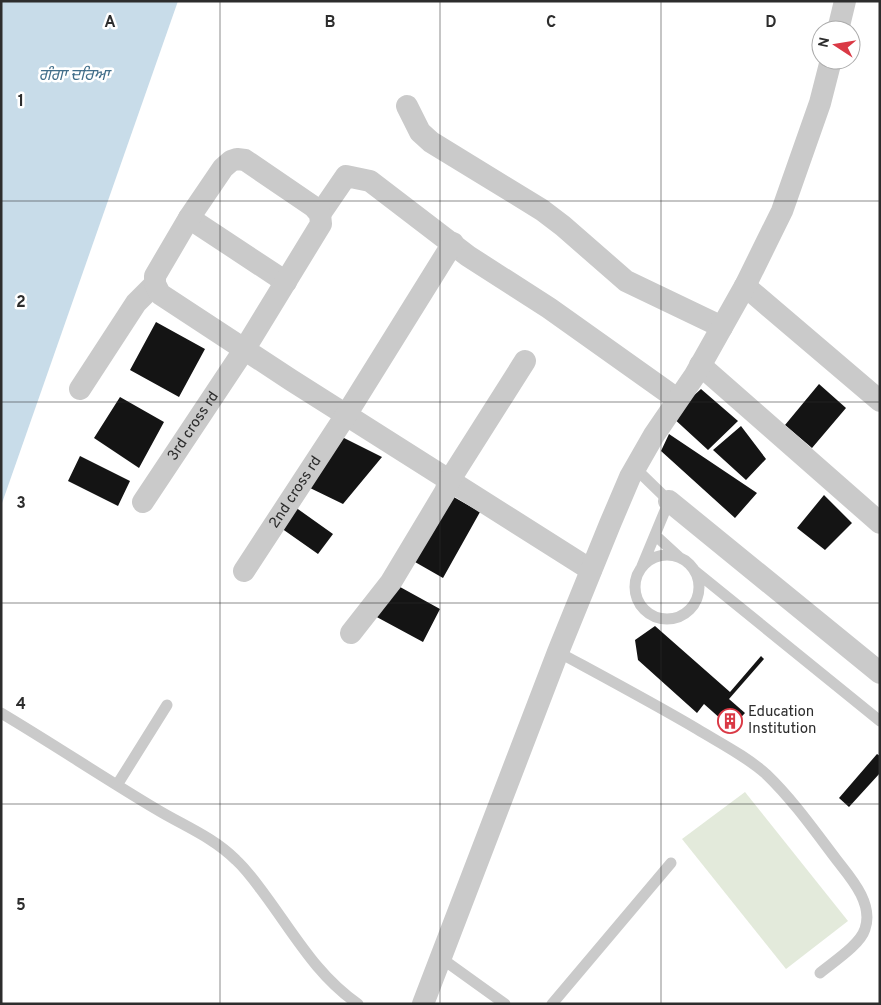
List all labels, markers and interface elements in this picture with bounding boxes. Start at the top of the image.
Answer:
text: A [104,13,116,33]
text: B [324,13,336,33]
text: C [546,13,556,33]
text: D [765,13,777,33]
north arrow [811,20,861,70]
text: N [815,36,834,49]
water label: ਗੰਗਾ ਦਰਿਆ [39,65,113,86]
text: 1 [18,92,24,112]
text: 2 [16,293,26,313]
street label: 3rd cross rd [164,388,223,464]
street label: 2nd cross rd [265,453,326,532]
text: 3 [16,494,26,514]
text: 4 [16,695,26,715]
place label: Education Institution [748,703,816,739]
building icon: Education Institution [717,708,743,734]
text: 5 [16,896,26,916]

